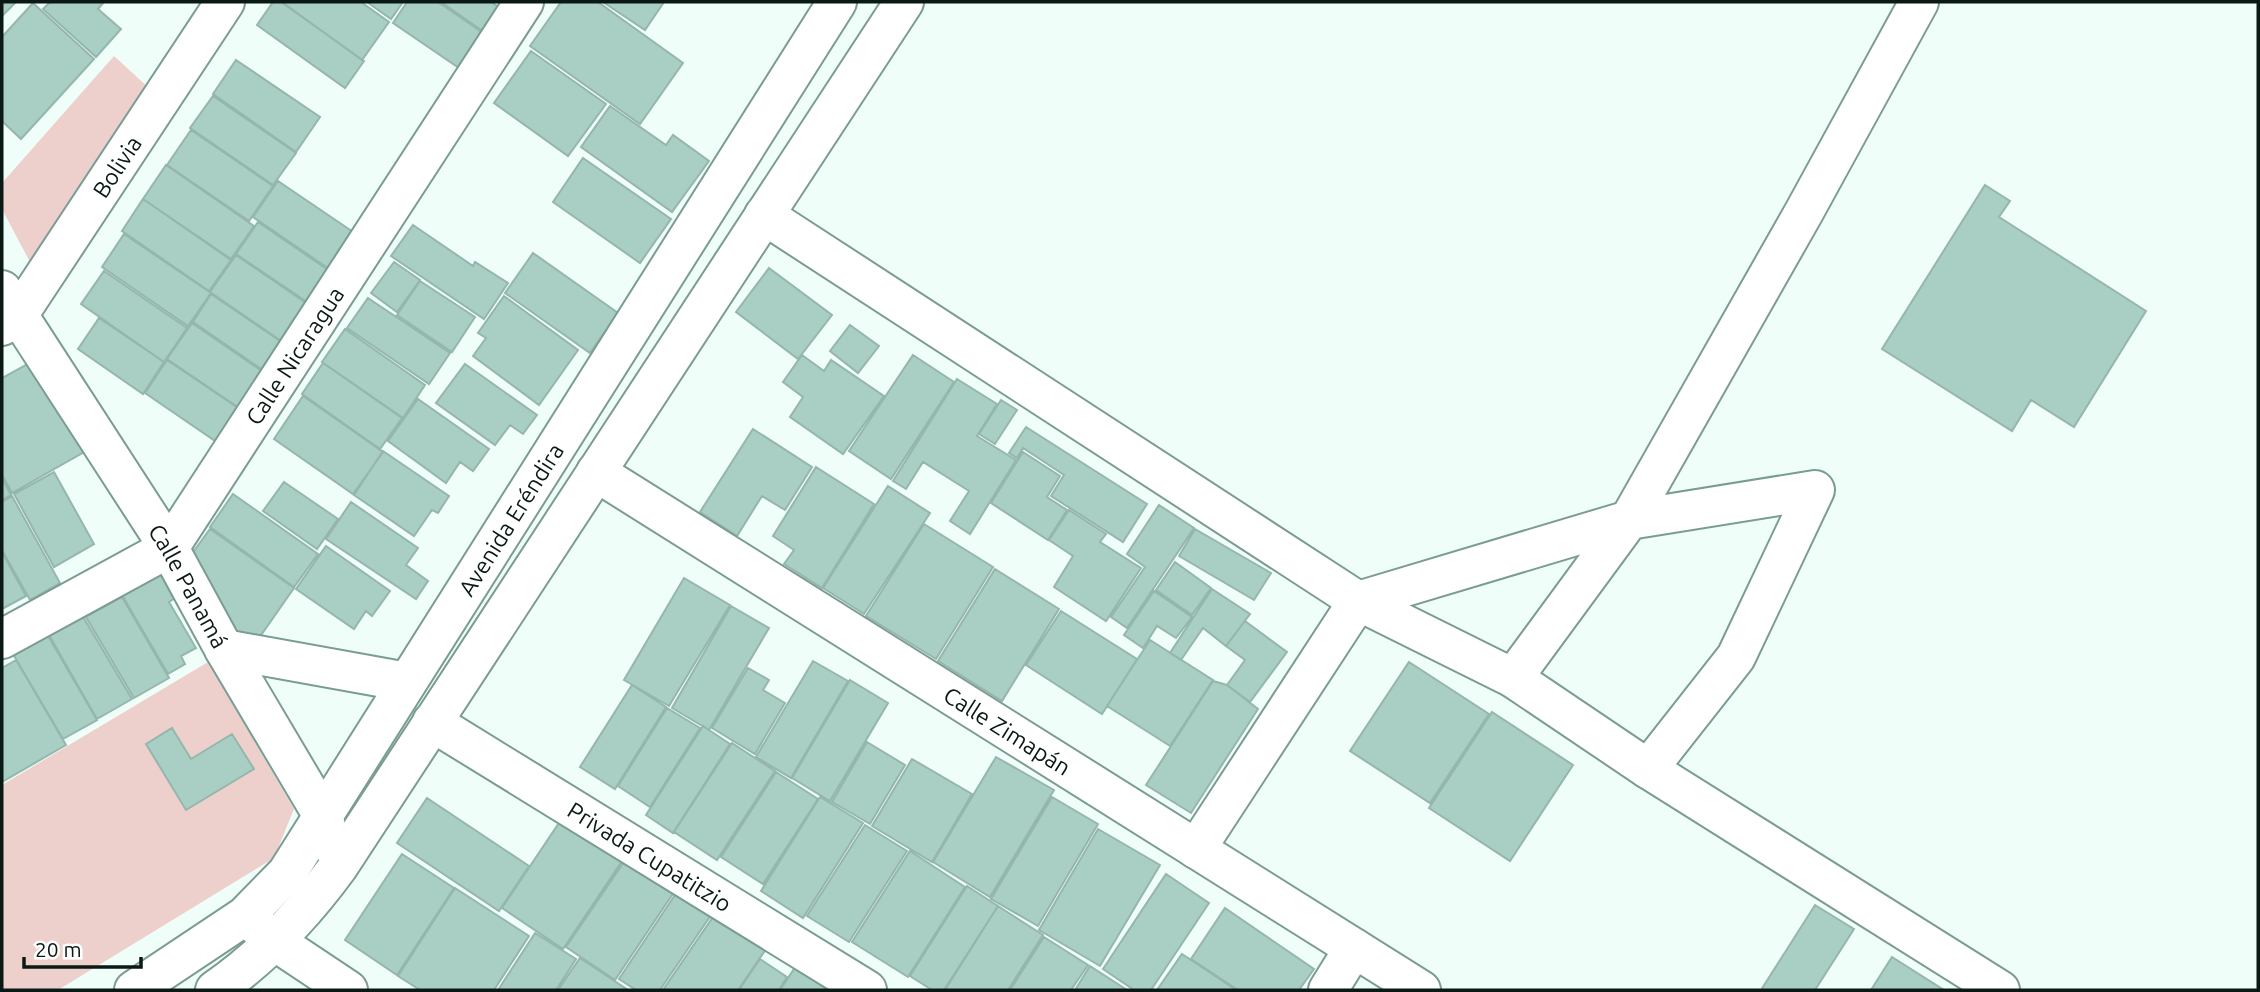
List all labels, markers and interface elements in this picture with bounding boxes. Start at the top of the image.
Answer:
street label: Bolivia [87,131,146,202]
street label: Calle Nicaragua [240,282,348,429]
street label: Avenida Eréndira [453,439,568,600]
street label: Calle Panamá [144,519,233,652]
street label: Calle Zimapán [940,681,1076,780]
street label: Privada Cupatitzio [564,797,736,916]
scale bar [24,926,142,970]
text: 20 m [35,937,82,961]

